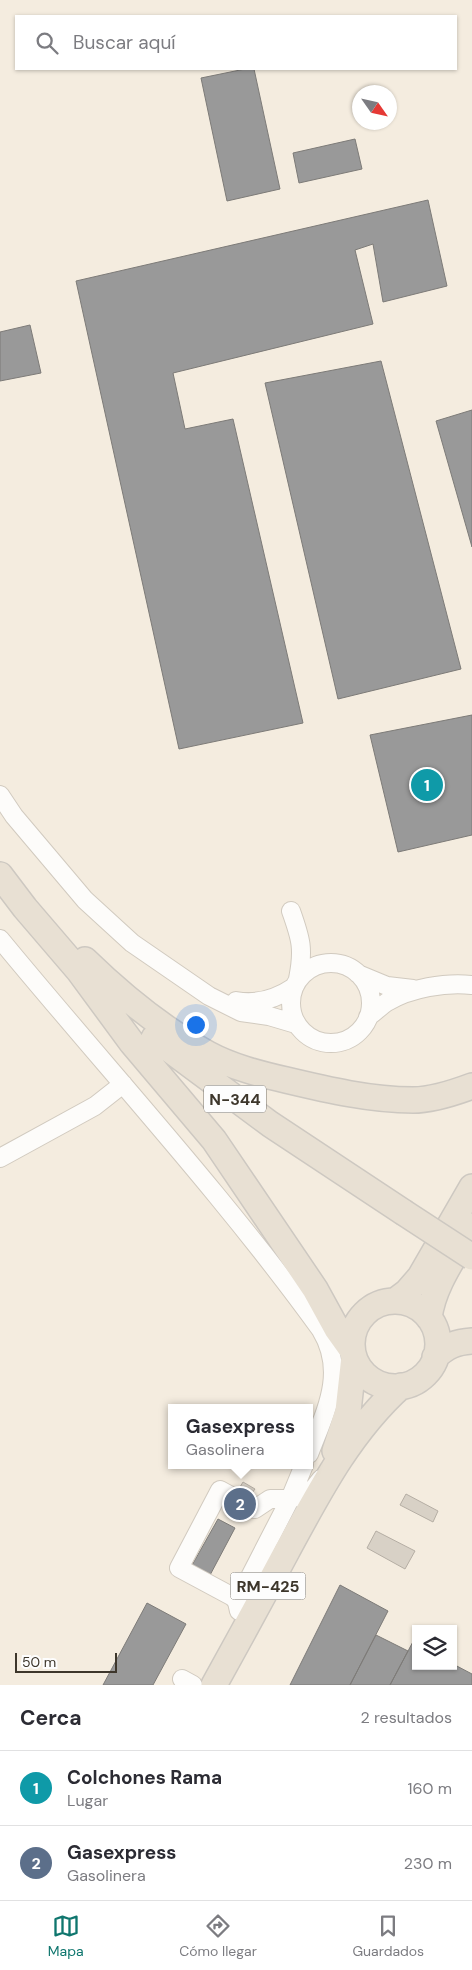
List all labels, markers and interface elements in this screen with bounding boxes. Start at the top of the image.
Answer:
search box [15,15,457,70]
icon: search [33,29,61,57]
text: Buscar aquí [73,30,176,55]
north arrow [352,85,397,130]
pin: 1 [411,766,443,804]
your location [183,1012,209,1038]
road number: N-344 [204,1086,266,1112]
popup [168,1404,313,1469]
text: Gasexpress [186,1414,295,1439]
text: Gasolinera [186,1439,264,1460]
pin: 2 [224,1485,256,1523]
road number: RM-425 [230,1572,306,1600]
map controls [412,1625,457,1670]
button: layers [412,1625,457,1670]
scale bar [15,1650,118,1673]
text: 50 m [22,1653,56,1671]
text: Cerca [20,1704,82,1732]
text: 2 resultados [361,1707,452,1728]
text: Colchones Rama [67,1765,222,1790]
text: 1 [33,1778,39,1799]
text: 160 m [408,1778,452,1799]
text: Lugar [67,1790,108,1811]
text: Gasexpress [67,1840,176,1865]
text: 2 [31,1853,41,1874]
text: 230 m [404,1853,452,1874]
text: Gasolinera [67,1865,146,1886]
tab: Mapa [48,1912,84,1960]
tab: Cómo llegar [179,1912,257,1960]
tab: Guardados [352,1912,424,1960]

